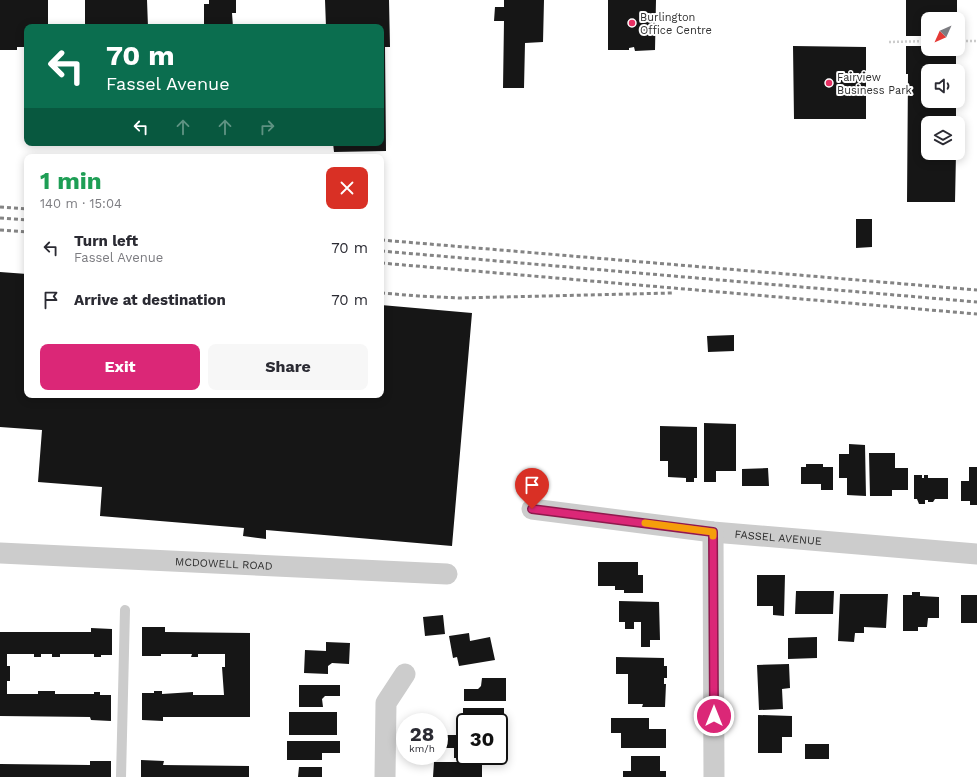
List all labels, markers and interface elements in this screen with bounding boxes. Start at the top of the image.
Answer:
place label: Burlington Office Centre [640,11,712,37]
north arrow [921,12,965,56]
map controls [921,12,965,160]
marker: Burlington Office Centre [627,18,637,28]
text: 70 m [106,39,175,72]
icon: left [40,40,92,92]
button: sound [921,64,965,108]
place label: Fairview Business Park [837,71,912,97]
text: Fassel Avenue [106,73,230,94]
marker: Fairview Business Park [824,78,834,88]
icon: left [130,116,152,138]
icon: ahead [172,116,194,138]
icon: ahead [214,116,236,138]
icon: right [256,116,278,138]
button: layers [921,116,965,160]
text: 1 min [40,167,102,195]
button: close [326,167,368,209]
text: 140 m · 15:04 [40,196,122,211]
text: Turn left [74,232,138,250]
icon: left [40,237,62,259]
text: 70 m [331,239,368,257]
text: Fassel Avenue [74,250,163,265]
icon: arrive [40,289,62,311]
text: Arrive at destination [74,291,226,309]
text: 70 m [331,291,368,309]
button: Exit [40,344,200,390]
button: Share [208,344,368,390]
pin [515,468,549,509]
icon: arrive [521,474,543,496]
street label: FASSEL AVENUE [734,528,822,548]
street label: MCDOWELL ROAD [175,555,273,573]
position arrow [693,695,735,737]
speed limit sign: 30 [456,713,508,765]
text: 28 [410,722,434,746]
text: km/h [409,743,435,754]

